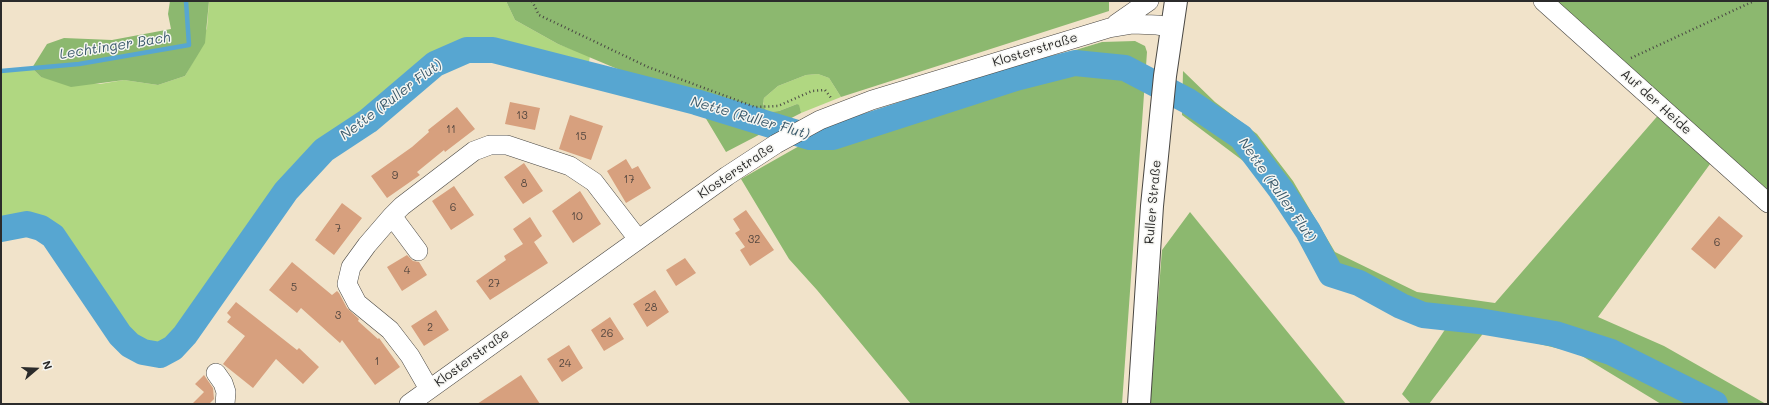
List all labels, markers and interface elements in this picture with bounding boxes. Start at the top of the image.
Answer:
water label: Lechtinger Bach [58,29,172,63]
street label: Klosterstraße [990,30,1080,70]
water label: Nette (Ruller Flut) [337,56,445,144]
street label: Auf der Heide [1617,66,1695,138]
water label: Nette (Ruller Flut) [689,93,811,143]
house number: 13 [516,109,528,123]
house number: 11 [446,123,456,137]
house number: 15 [575,130,587,144]
water label: Nette (Ruller Flut) [1235,135,1319,245]
street label: Klosterstraße [695,140,777,202]
street label: Ruller Straße [1142,159,1164,245]
house number: 9 [392,169,398,183]
house number: 17 [623,173,635,187]
house number: 8 [521,177,527,191]
house number: 6 [450,201,456,215]
house number: 10 [571,210,583,224]
house number: 7 [335,222,341,236]
house number: 32 [748,233,760,247]
house number: 6 [1714,236,1720,250]
house number: 4 [404,264,410,278]
house number: 27 [488,277,500,291]
house number: 5 [291,281,297,295]
house number: 28 [645,301,657,315]
house number: 3 [335,309,341,323]
house number: 2 [427,321,433,335]
street label: Klosterstraße [432,326,512,390]
house number: 26 [601,327,613,341]
north arrow [16,349,56,389]
house number: 1 [375,355,379,369]
house number: 24 [559,357,571,371]
text: N [39,359,56,371]

